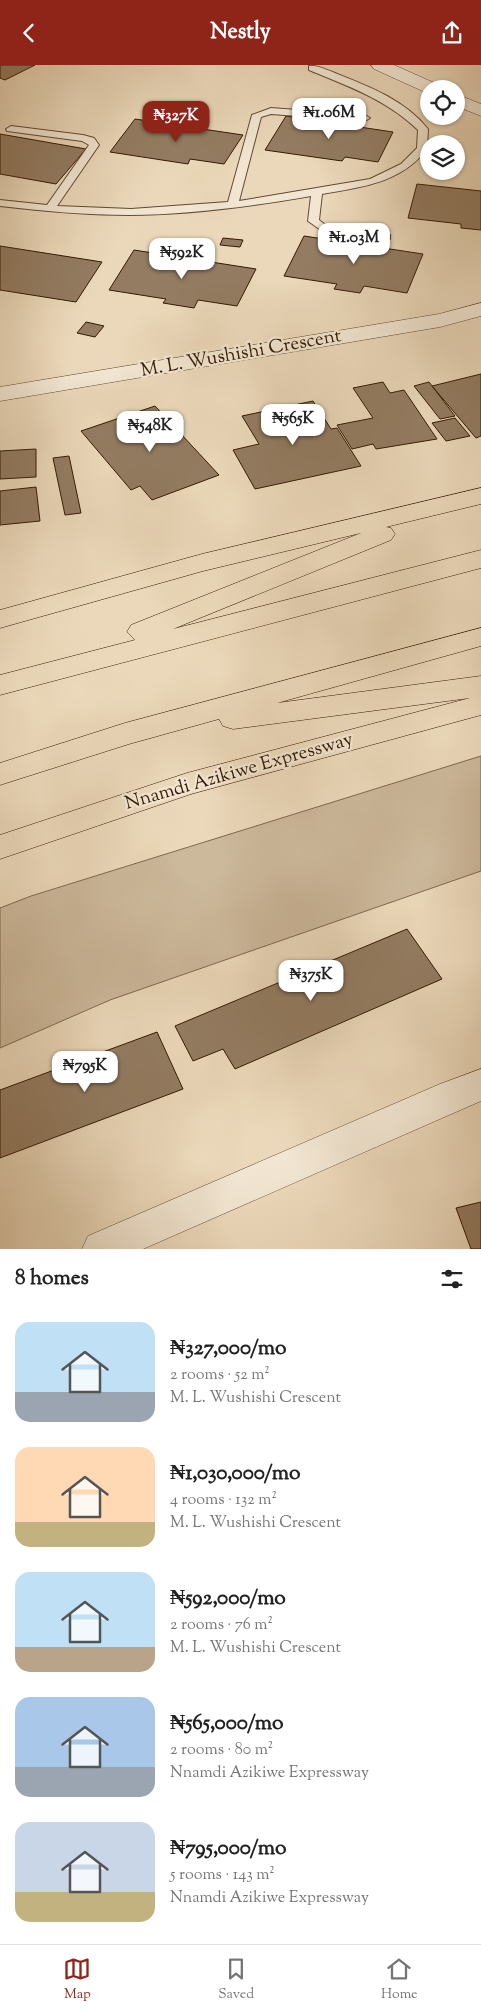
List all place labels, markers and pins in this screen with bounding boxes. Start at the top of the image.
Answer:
pin: ₦1.06M [288,97,370,140]
pin: ₦327K [141,101,211,143]
pin: ₦1.03M [313,223,395,265]
pin: ₦592K [147,237,217,280]
pin: ₦565K [258,403,328,446]
pin: ₦548K [115,411,185,453]
pin: ₦375K [276,959,346,1002]
pin: ₦795K [50,1051,120,1093]

